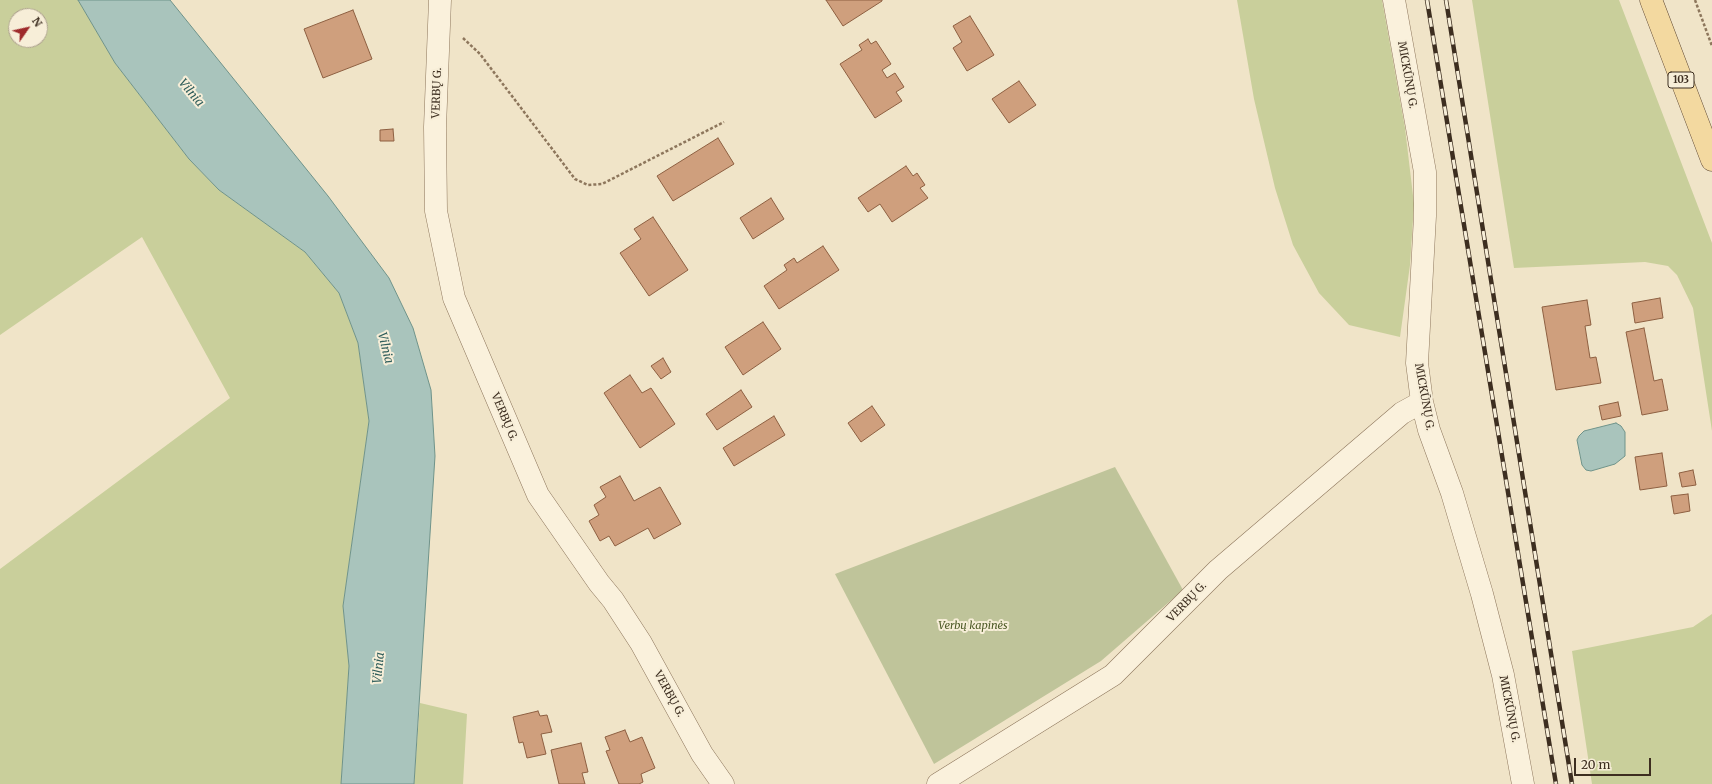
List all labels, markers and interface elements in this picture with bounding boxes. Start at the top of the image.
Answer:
north arrow [8,8,48,48]
text: N [29,14,45,29]
street label: MICKŪNŲ G. [1395,40,1419,110]
street label: VERBŲ G. [430,67,444,119]
road number: 103 [1668,72,1694,88]
water label: Vilnia [175,76,207,110]
water label: Vilnia [374,331,396,365]
street label: MICKŪNŲ G. [1412,362,1436,432]
street label: VERBŲ G. [488,391,520,443]
street label: VERBŲ G. [1165,579,1209,625]
park label: Verbų kapinės [938,619,1008,633]
water label: Vilnia [370,651,388,685]
street label: VERBŲ G. [651,669,687,719]
street label: MICKŪNŲ G. [1496,674,1522,744]
scale bar [1576,750,1653,776]
text: 20 m [1581,757,1610,772]

